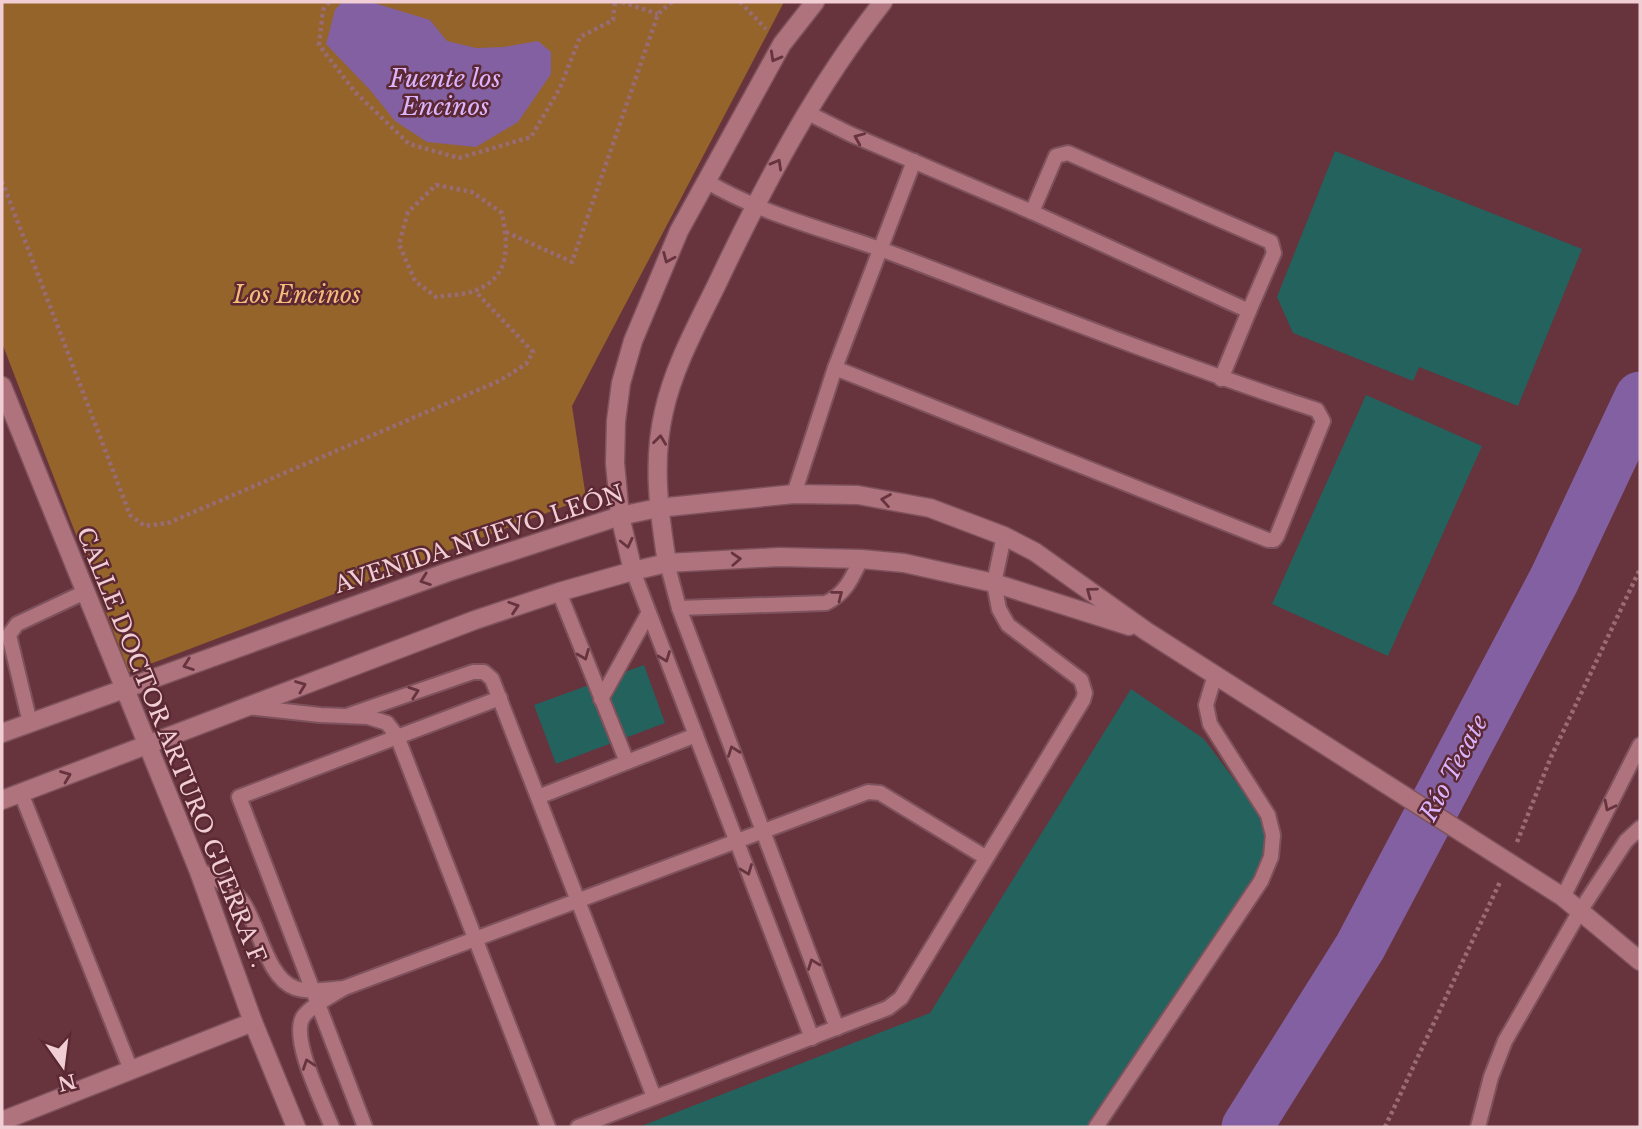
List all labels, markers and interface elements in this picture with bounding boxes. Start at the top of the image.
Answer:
one-way arrow [769,50,783,62]
water label: Fuente los Encinos [388,64,501,121]
one-way arrow [854,132,866,146]
one-way arrow [769,159,782,172]
one-way arrow [662,250,676,263]
park label: Los Encinos [232,281,361,309]
one-way arrow [652,434,667,446]
street label: AVENIDA NUEVO LEÓN [329,478,627,599]
one-way arrow [880,493,892,508]
street label: CALLE DOCTOR ARTURO GUERRA F. [71,523,273,971]
one-way arrow [618,537,633,549]
one-way arrow [730,552,741,567]
one-way arrow [420,572,432,586]
one-way arrow [1086,587,1099,600]
one-way arrow [830,590,842,603]
one-way arrow [508,600,520,615]
one-way arrow [576,649,590,661]
one-way arrow [657,651,671,663]
one-way arrow [183,657,195,671]
one-way arrow [295,680,307,694]
one-way arrow [407,686,420,700]
water label: Río Tecate [1413,710,1494,827]
one-way arrow [727,746,741,758]
one-way arrow [59,770,71,784]
one-way arrow [1604,799,1618,811]
one-way arrow [739,863,753,875]
one-way arrow [807,959,821,971]
north arrow [28,1031,98,1101]
one-way arrow [302,1058,316,1070]
text: N [55,1069,78,1095]

